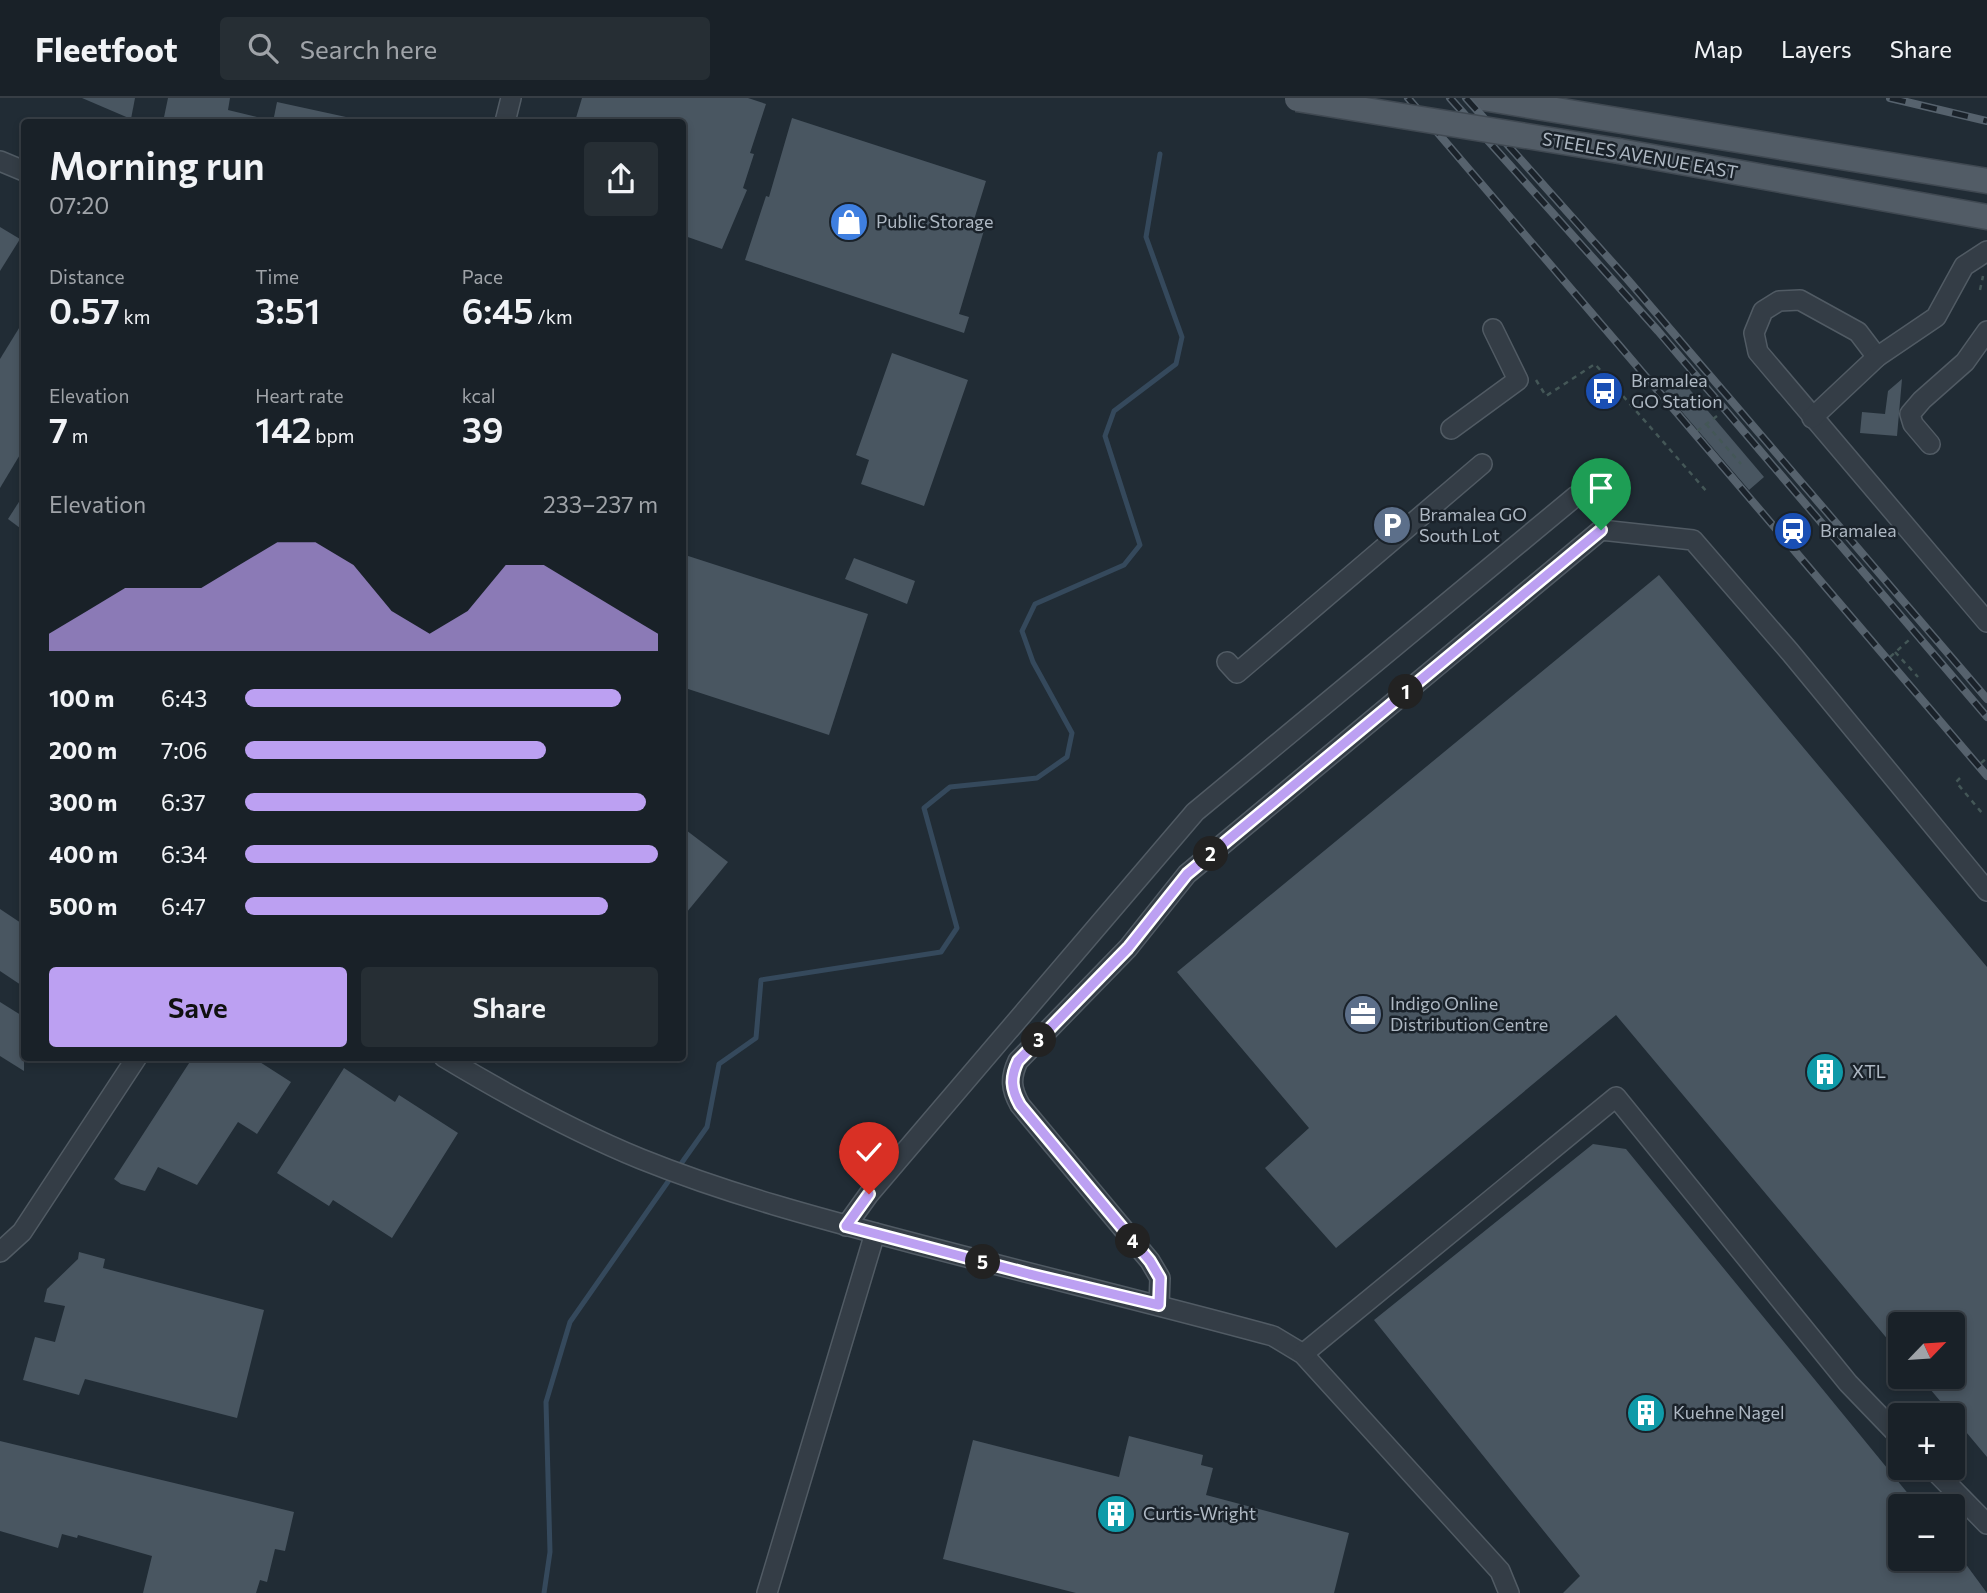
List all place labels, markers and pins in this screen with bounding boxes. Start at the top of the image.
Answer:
shop icon: Public Storage [828,201,870,243]
place label: Public Storage [876,210,993,232]
place label: Bramalea GO Station [1631,369,1723,412]
bus stop icon: Bramalea GO Station [1583,370,1625,412]
pin [1571,458,1631,530]
place label: Bramalea GO South Lot [1419,503,1527,546]
parking icon: Bramalea GO South Lot [1371,504,1413,546]
station icon: Bramalea [1772,510,1814,552]
place label: Bramalea [1820,519,1897,541]
pin: 1 [1388,674,1424,710]
pin: 2 [1194,836,1228,872]
place label: Indigo Online Distribution Centre [1390,992,1548,1035]
office icon: Indigo Online Distribution Centre [1342,993,1384,1035]
pin: 3 [1021,1023,1056,1058]
building icon: XTL [1804,1051,1846,1093]
place label: XTL [1852,1060,1886,1082]
pin [839,1122,899,1194]
pin: 4 [1116,1224,1150,1258]
pin: 5 [965,1244,1000,1280]
building icon: Kuehne Nagel [1625,1392,1667,1434]
place label: Kuehne Nagel [1673,1401,1785,1423]
building icon: Curtis-Wright [1095,1493,1137,1535]
place label: Curtis-Wright [1143,1502,1256,1524]

